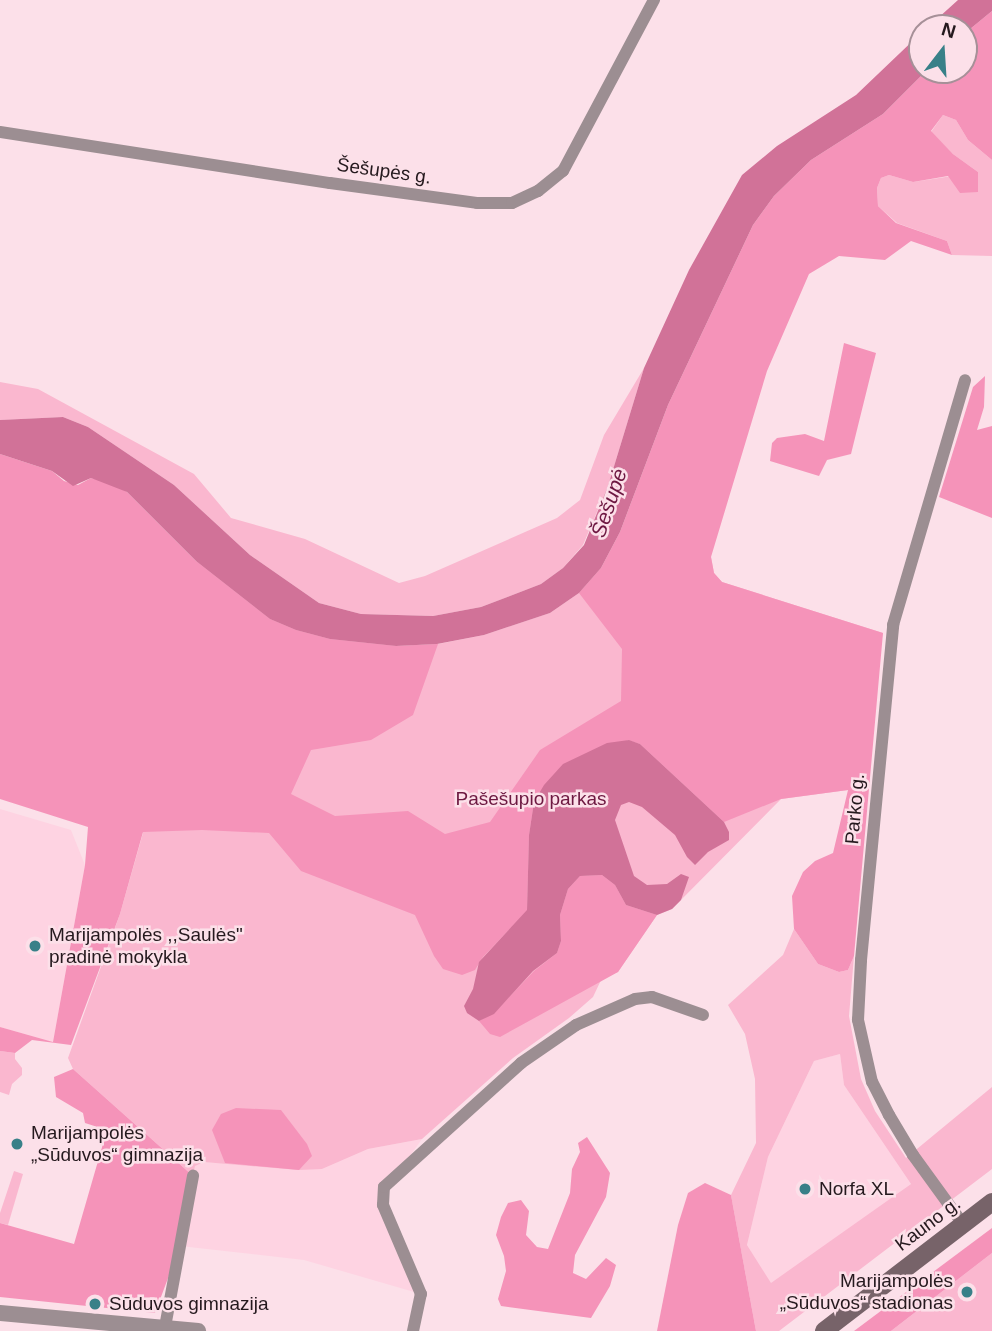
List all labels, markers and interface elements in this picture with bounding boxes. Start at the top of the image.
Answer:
north arrow [908,14,978,84]
text: N [939,18,958,42]
street label: Šešupės g. [335,153,433,189]
water label: Šešupė [585,465,633,541]
street label: Parko g. [841,773,869,845]
park label: Pašešupio parkas [455,788,607,810]
place label: Marijampolės ,,Saulės" pradinė mokykla [49,924,243,968]
marker: Marijampolės ,,Saulės" pradinė mokykla [27,938,43,954]
place label: Marijampolės „Sūduvos“ gimnazija [31,1122,203,1166]
marker: Marijampolės „Sūduvos“ gimnazija [9,1136,25,1152]
place label: Norfa XL [819,1178,894,1200]
marker: Norfa XL [797,1181,813,1197]
street label: Kauno g. [891,1192,965,1256]
place label: Marijampolės „Sūduvos“ stadionas [780,1270,953,1314]
marker: Marijampolės „Sūduvos“ stadionas [959,1284,975,1300]
place label: Sūduvos gimnazija [109,1293,268,1315]
marker: Sūduvos gimnazija [87,1296,103,1312]

